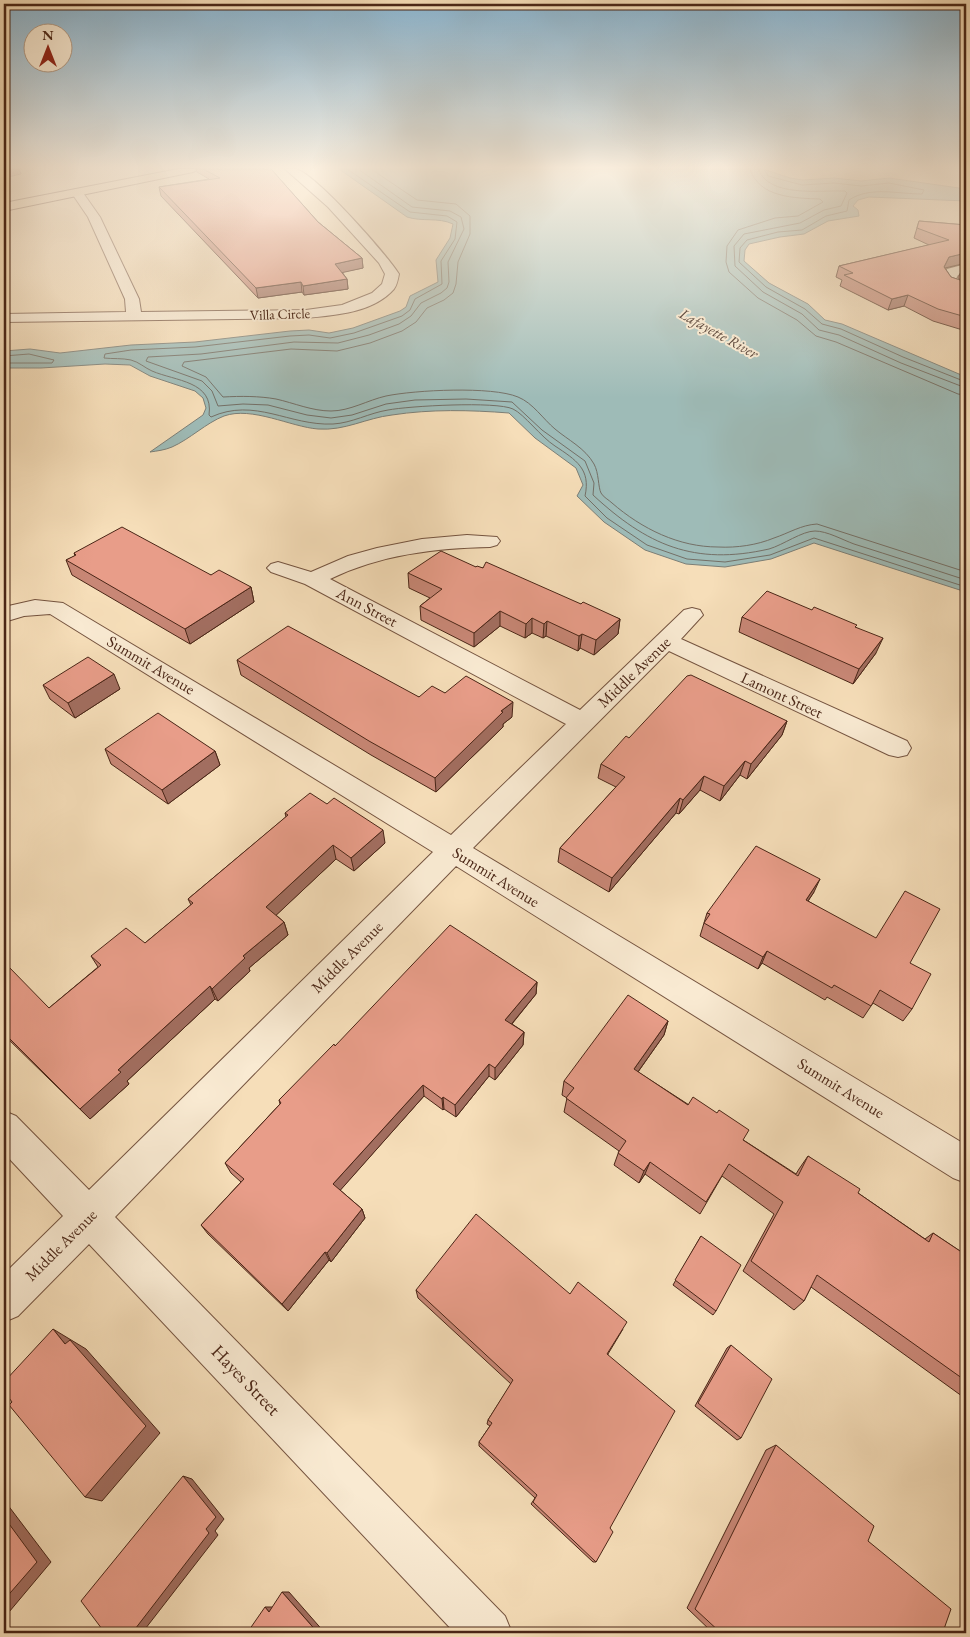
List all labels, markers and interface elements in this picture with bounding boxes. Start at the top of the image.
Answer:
north arrow [22,22,72,72]
text: N [42,26,54,44]
water label: Lafayette River [675,303,763,363]
street label: Villa Circle [250,304,311,324]
street label: Ann Street [332,582,401,632]
street label: Summit Avenue [103,631,199,699]
street label: Middle Avenue [593,632,675,712]
street label: Lamont Street [738,667,826,723]
street label: Summit Avenue [449,842,543,912]
street label: Middle Avenue [306,916,388,998]
street label: Summit Avenue [794,1053,888,1123]
street label: Middle Avenue [20,1204,102,1286]
street label: Hayes Street [206,1339,286,1421]

